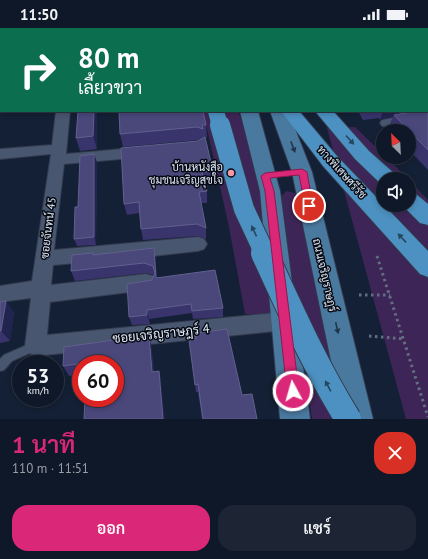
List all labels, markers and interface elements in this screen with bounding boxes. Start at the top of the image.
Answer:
text: 11:50 [20,5,58,24]
text: 80 m [78,39,139,76]
icon: right [12,44,64,96]
text: เลี้ยวขวา [78,76,142,99]
north arrow [376,124,416,164]
map controls [376,124,416,212]
one-way arrow [345,135,354,145]
one-way arrow [290,142,296,154]
street label: ทางพิเศษศรีรัช [314,142,371,202]
place label: บ้านหนังสือ ชุมชนเจริญสุขใจ [149,160,223,189]
marker: บ้านหนังสือ ชุมชนเจริญสุขใจ [226,168,236,178]
button: sound [376,172,416,212]
pin [292,189,326,223]
icon: arrive [298,195,320,217]
street label: ซอยจันทน์ 45 [36,196,59,260]
one-way arrow [251,225,257,236]
one-way arrow [397,233,406,243]
street label: ถนนเจริญราษฎร์ [309,237,341,313]
street label: ซอยเจริญราษฎร์ 4 [112,319,210,347]
one-way arrow [335,321,341,334]
speed limit sign: 60 [72,355,124,407]
text: 53 [27,363,49,389]
position arrow [272,370,314,412]
one-way arrow [325,380,331,392]
text: km/h [27,384,49,397]
text: 1 นาที [12,429,75,460]
button: close [374,432,416,474]
text: 110 m · 11:51 [12,460,89,477]
button: ออก [12,505,210,551]
button: แชร์ [218,505,416,551]

